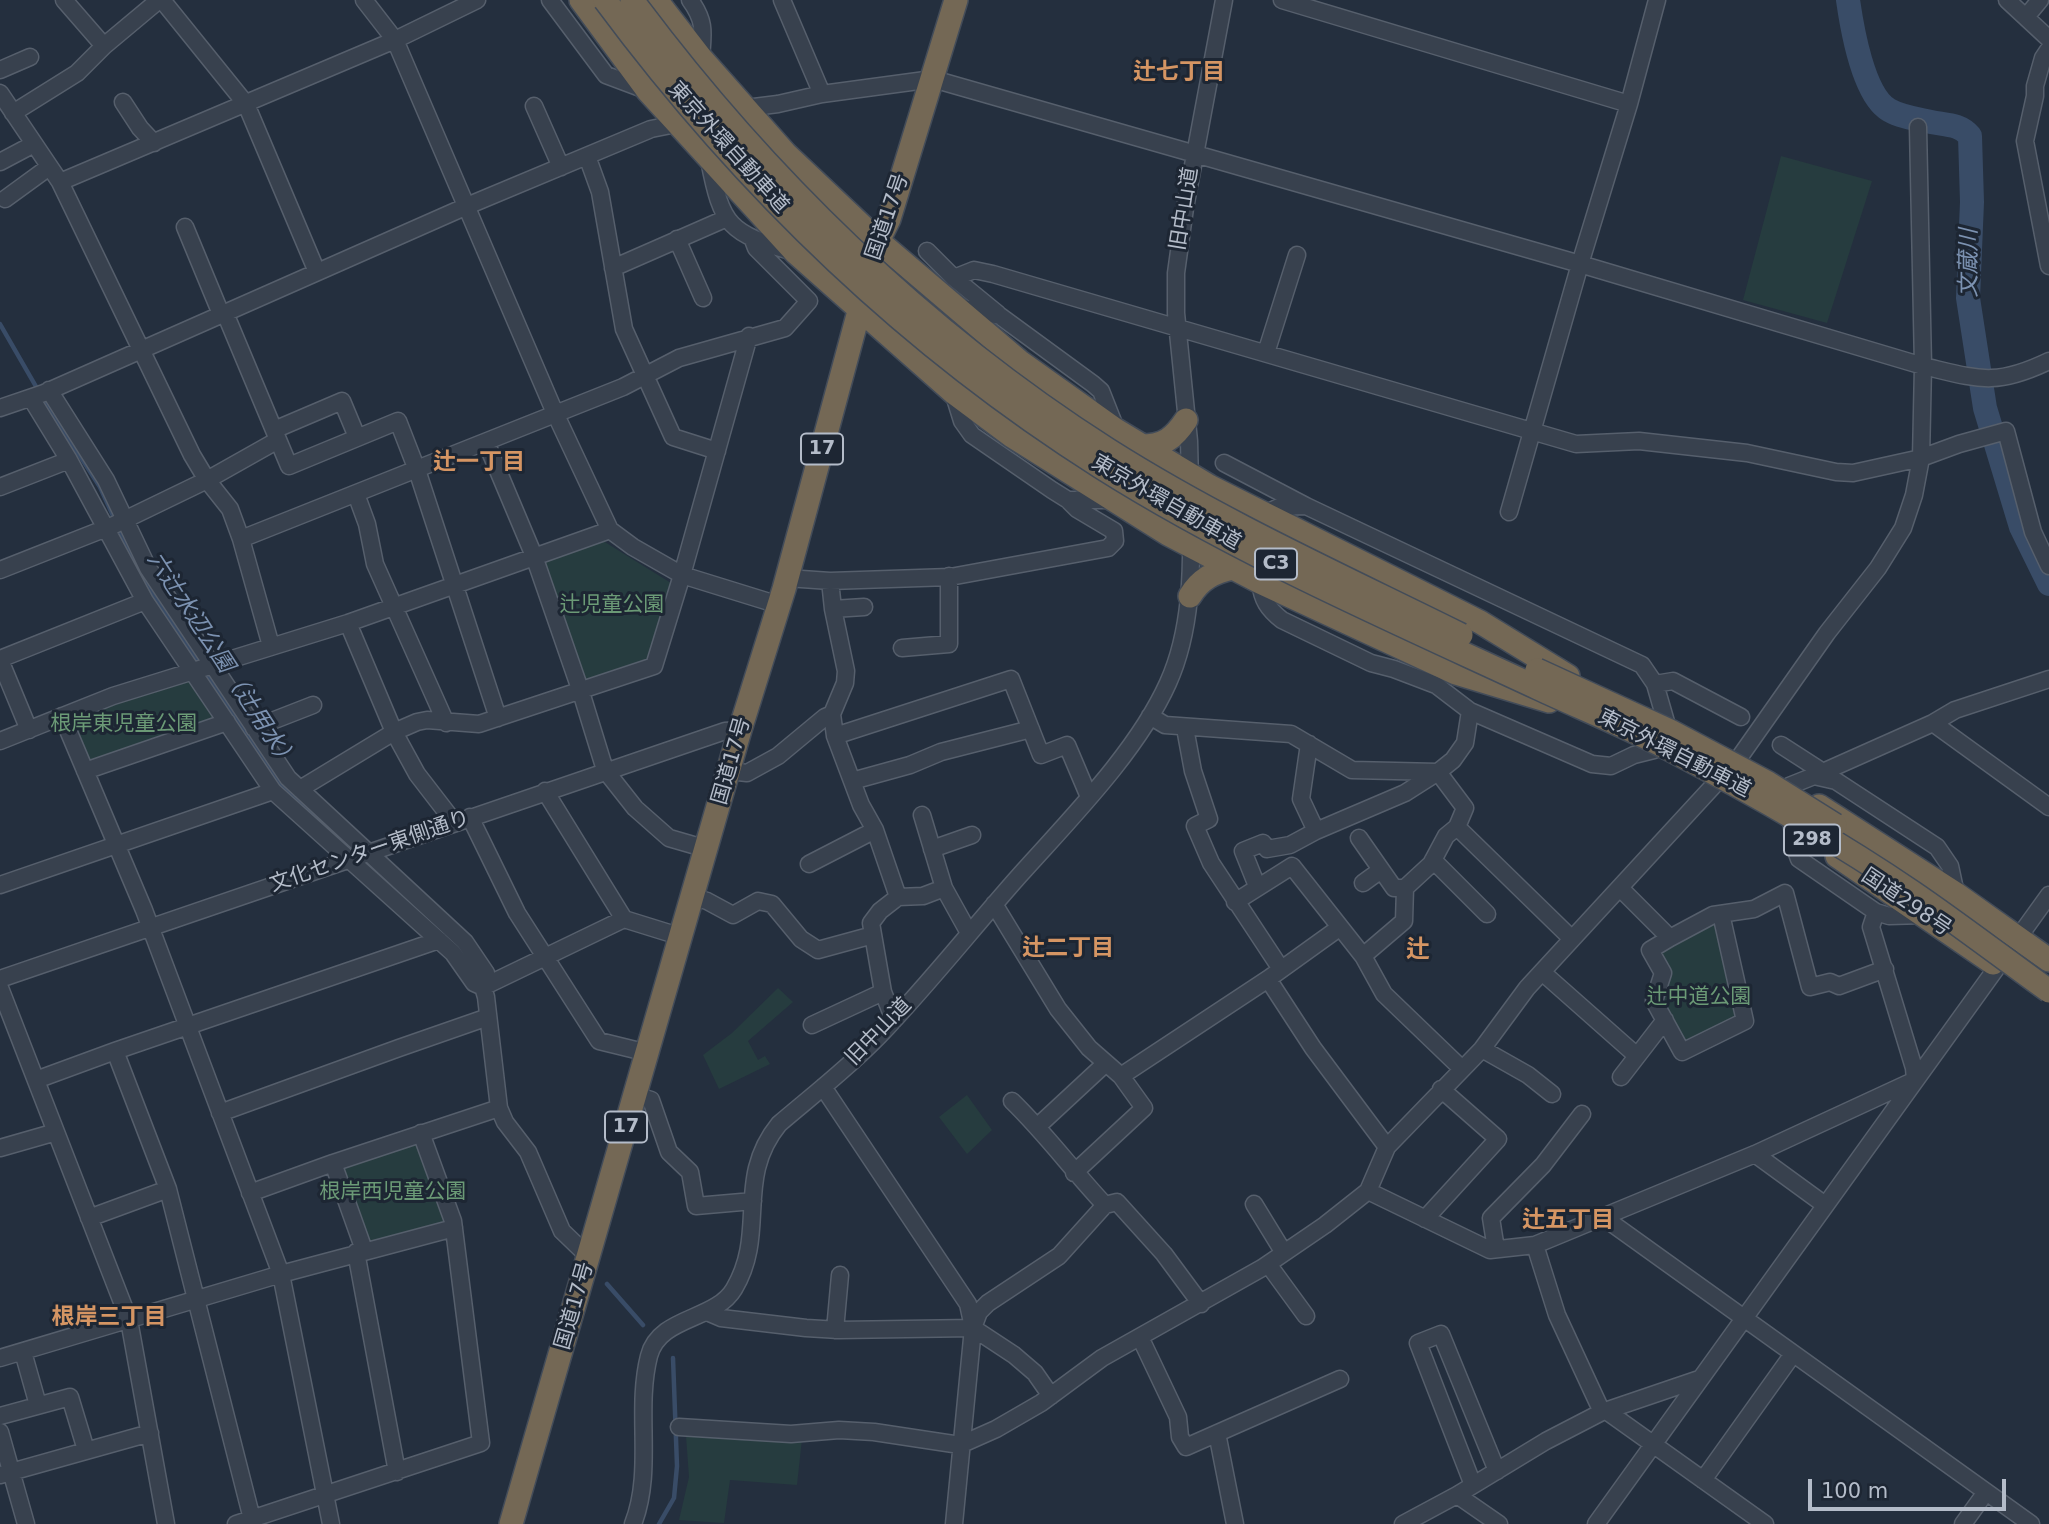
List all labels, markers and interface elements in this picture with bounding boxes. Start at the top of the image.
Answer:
district label: 辻七丁目 [1133,59,1225,87]
street label: 東京外環自動車道 [662,77,794,219]
street label: 旧中山道 [1166,166,1204,252]
street label: 国道17号 [861,170,915,264]
water label: 文蔵川 [1956,229,1984,297]
road number: 17 [801,433,843,464]
district label: 辻一丁目 [433,449,525,477]
street label: 東京外環自動車道 [1087,450,1245,556]
water label: 六辻水辺公園（辻用水） [141,547,301,775]
road number: C3 [1255,548,1297,580]
park label: 辻児童公園 [560,593,664,619]
street label: 東京外環自動車道 [1593,705,1755,803]
park label: 根岸東児童公園 [51,712,197,738]
street label: 国道17号 [708,714,756,808]
street label: 文化センター東側通り [267,806,473,898]
road number: 298 [1784,824,1840,856]
street label: 国道298号 [1856,864,1956,942]
district label: 辻二丁目 [1022,935,1114,963]
district label: 辻 [1406,937,1430,965]
park label: 辻中道公園 [1647,985,1751,1011]
street label: 旧中山道 [841,993,917,1071]
road number: 17 [605,1112,647,1142]
park label: 根岸西児童公園 [320,1180,466,1206]
district label: 辻五丁目 [1522,1207,1614,1235]
street label: 国道17号 [551,1259,599,1353]
district label: 根岸三丁目 [52,1304,166,1332]
scale bar [1811,1464,2009,1508]
text: 100 m [1821,1479,1888,1503]

